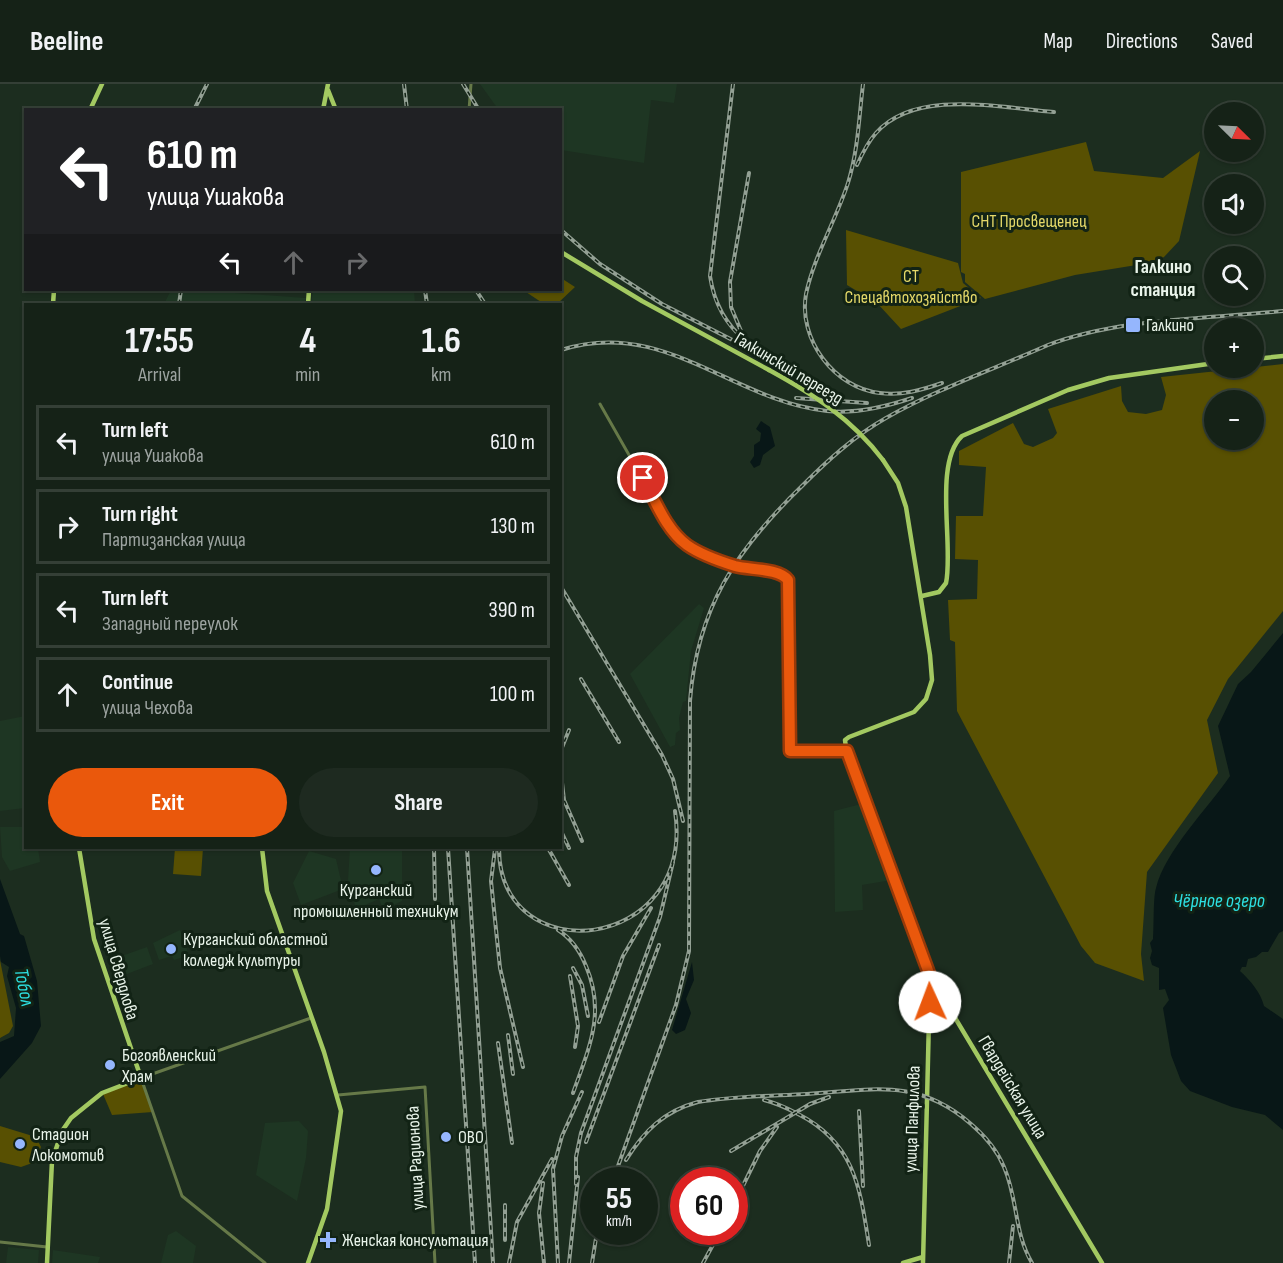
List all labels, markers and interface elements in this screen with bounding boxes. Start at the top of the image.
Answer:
text: Beeline [30,25,103,58]
text: Map [1043,29,1073,54]
text: Directions [1106,29,1178,54]
text: Saved [1211,29,1253,54]
north arrow [1204,102,1264,162]
map controls [1204,102,1264,450]
text: 610 m [147,130,238,181]
icon: left [48,132,126,210]
button: sound [1204,174,1264,234]
text: улица Ушакова [147,181,284,213]
park label: СНТ Просвещенец [971,211,1087,232]
icon: left [214,246,247,279]
icon: ahead [277,246,310,279]
icon: right [340,246,373,279]
button: search [1204,246,1264,306]
district label: Галкино станция [1131,255,1195,302]
park label: СТ Спецавтохозяйство [844,266,978,308]
place label: Галкино [1146,315,1194,336]
marker: Галкино [1124,316,1142,334]
button: + [1204,318,1264,378]
text: 17:55 [125,320,194,363]
text: 4 [299,320,316,363]
text: 1.6 [421,320,461,363]
street label: Галкинский переезд [731,328,847,409]
text: Arrival [138,363,181,387]
text: min [295,363,320,387]
text: km [431,363,451,387]
button: − [1204,390,1264,450]
text: Turn left [102,417,168,444]
icon: left [51,426,84,459]
text: 610 m [490,429,535,456]
text: улица Ушакова [102,444,204,468]
pin [617,452,668,503]
icon: arrive [626,461,659,494]
text: Turn right [102,501,178,528]
icon: right [51,510,84,543]
text: 130 m [491,513,535,540]
text: Партизанская улица [102,528,246,552]
text: Turn left [102,585,168,612]
icon: left [51,594,84,627]
text: 390 m [489,597,535,624]
text: Западный переулок [102,612,238,636]
text: Continue [102,669,173,696]
icon: ahead [51,678,84,711]
text: 100 m [490,681,535,708]
text: улица Чехова [102,696,193,720]
button: Exit [48,768,287,837]
button: Share [299,768,538,837]
marker: Курганский промышленный техникум [369,863,383,877]
place label: Курганский промышленный техникум [293,880,459,922]
water label: Чёрное озеро [1173,889,1265,913]
street label: улица Свердлова [94,916,143,1022]
place label: Курганский областной колледж культуры [183,929,328,971]
marker: Курганский областной колледж культуры [164,942,178,956]
water label: Тобол [9,966,39,1008]
position arrow [898,970,962,1034]
street label: Гвардейская улица [974,1032,1052,1143]
place label: Богоявленский Храм [121,1045,216,1087]
marker: Богоявленский Храм [103,1058,117,1072]
street label: улица Панфилова [900,1065,925,1173]
street label: улица Радионова [402,1105,429,1211]
place label: Стадион Локомотив [31,1124,104,1166]
place label: OBO [458,1127,484,1148]
marker: OBO [439,1130,453,1144]
marker: Стадион Локомотив [13,1137,27,1151]
speed limit sign: 60 [670,1167,748,1245]
text: 55 [606,1181,632,1217]
text: km/h [606,1212,632,1231]
place label: Женская консультация [342,1230,489,1251]
marker: Женская консультация [319,1231,337,1249]

